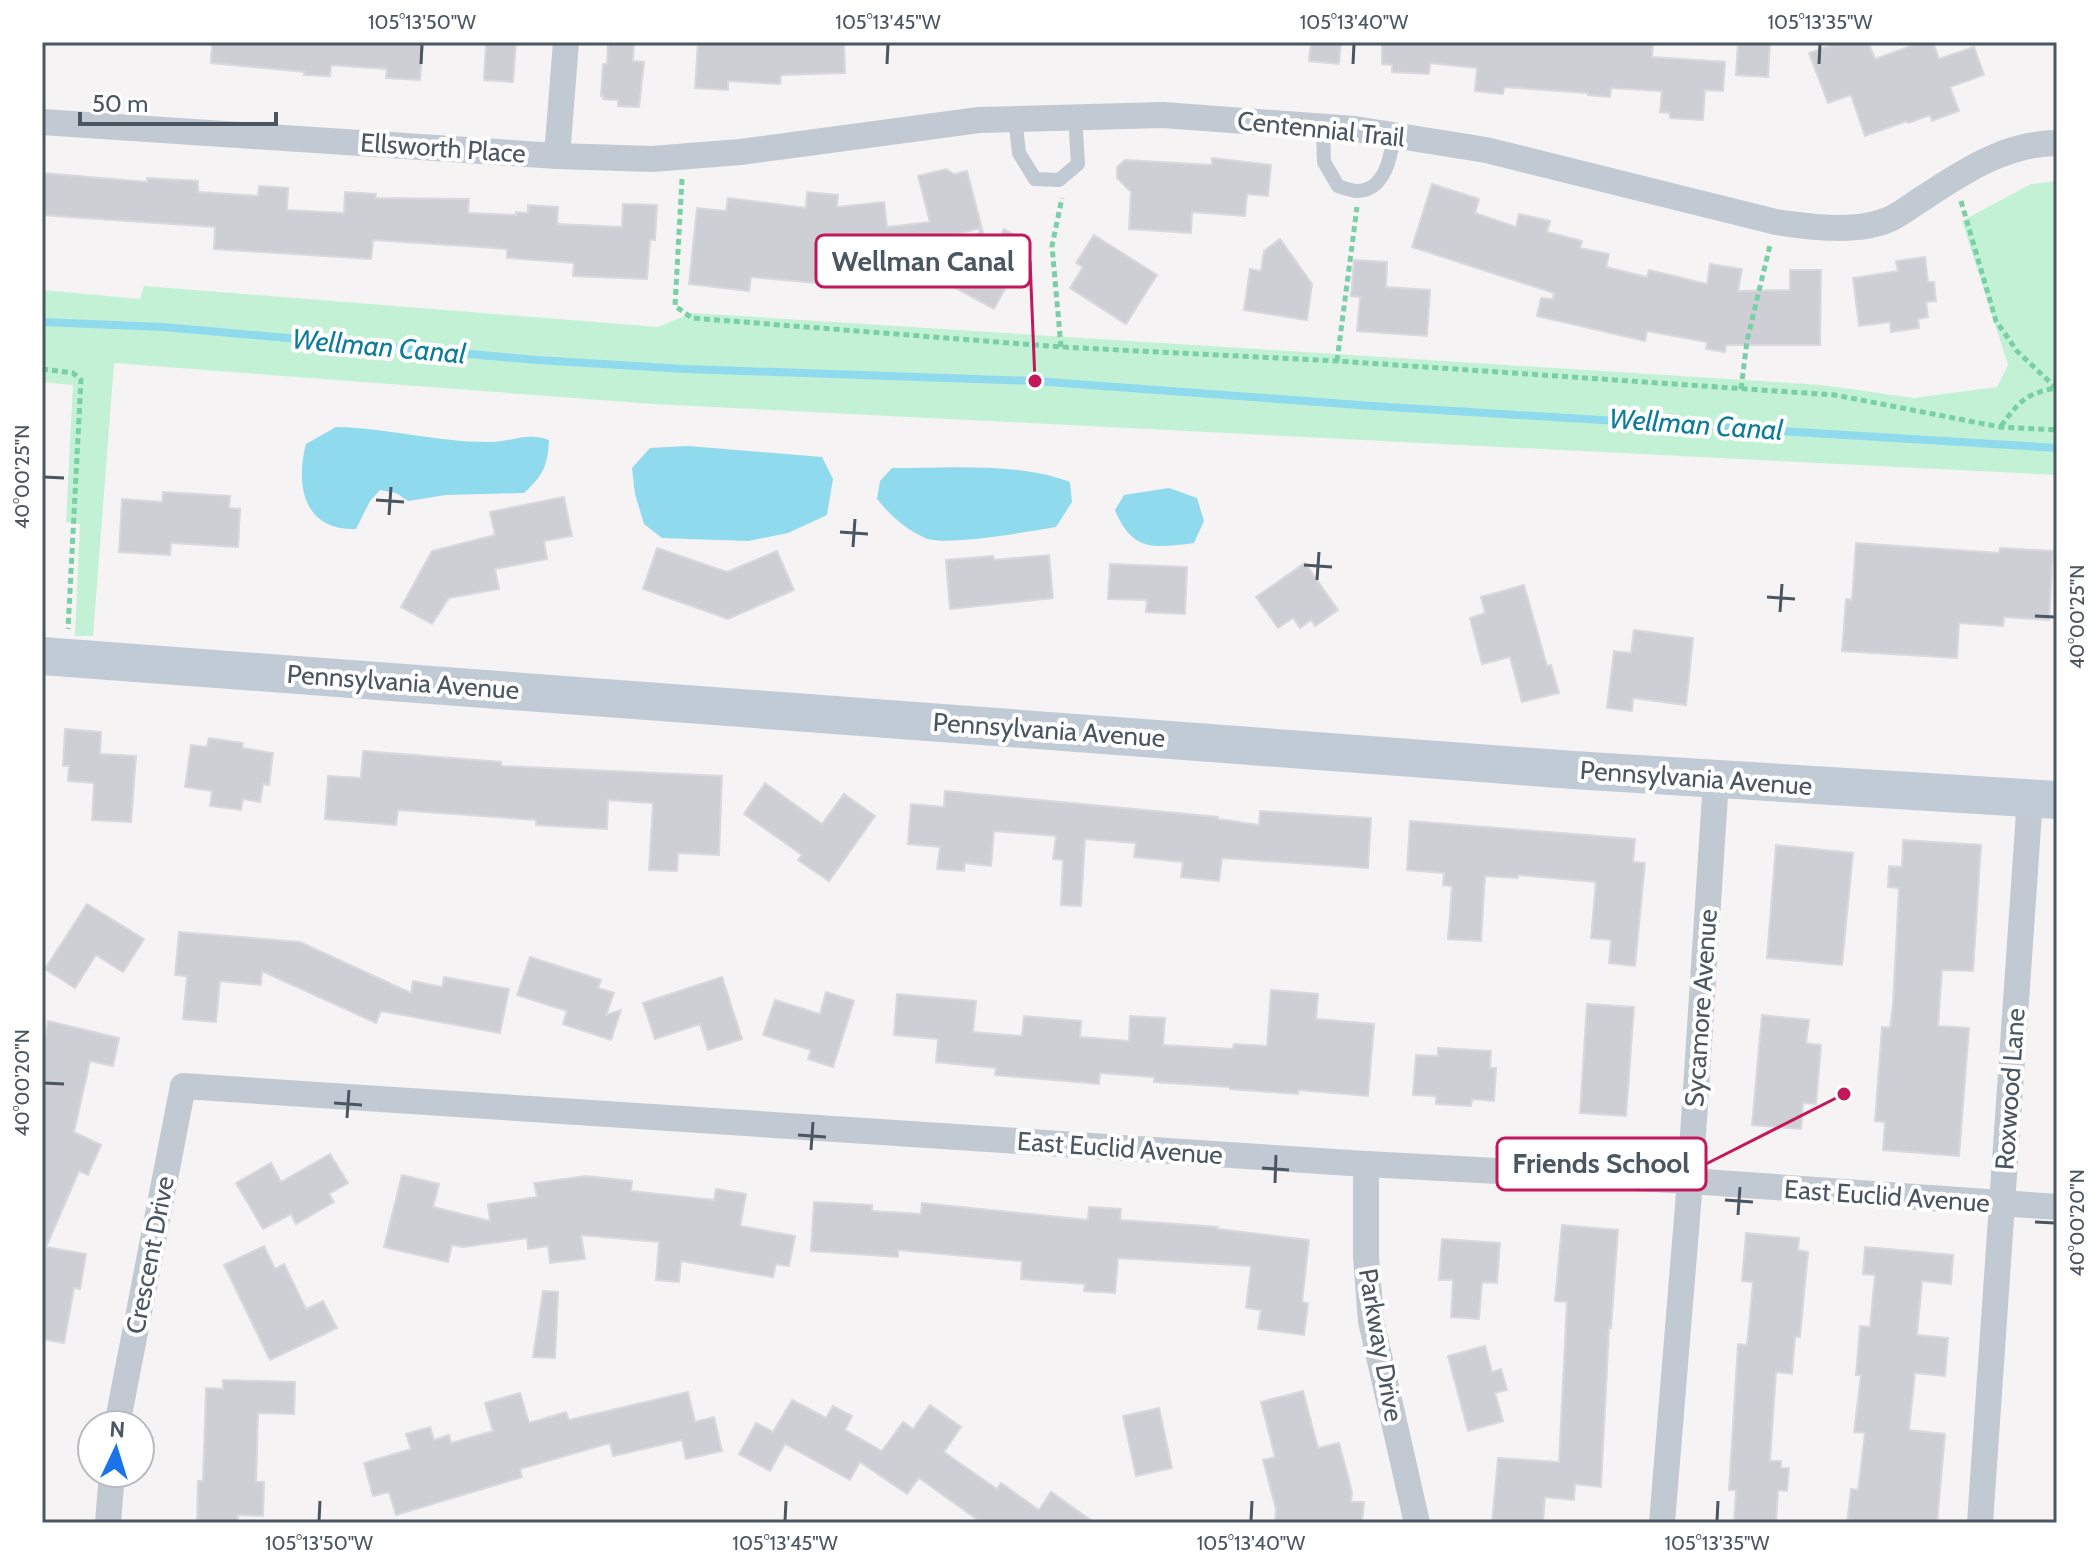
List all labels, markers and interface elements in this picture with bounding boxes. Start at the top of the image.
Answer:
text: 105°13'50"W [368,10,476,34]
text: 105°13'45"W [835,10,941,34]
text: 105°13'40"W [1300,10,1408,34]
text: 105°13'35"W [1768,10,1873,34]
scale bar [80,76,276,126]
text: 50 m [92,89,148,118]
street label: Centennial Trail [1236,104,1406,154]
street label: Ellsworth Place [359,126,527,170]
callout: Wellman Canal [816,235,1030,287]
text: Wellman Canal [832,244,1014,278]
water label: Wellman Canal [291,321,468,371]
water label: Wellman Canal [1608,401,1785,447]
text: 40°00'25"N [10,425,34,529]
text: 40°00'25"N [2065,565,2089,669]
street label: Pennsylvania Avenue [286,658,520,706]
street label: Pennsylvania Avenue [932,706,1166,754]
street label: Pennsylvania Avenue [1579,754,1813,802]
street label: Sycamore Avenue [1678,908,1724,1108]
street label: Roxwood Lane [1988,1007,2032,1171]
text: 40°00'20"N [10,1029,34,1137]
street label: East Euclid Avenue [1016,1125,1224,1171]
callout: Friends School [1497,1138,1706,1190]
text: Friends School [1512,1146,1690,1180]
text: 40°00'20"N [2065,1169,2089,1277]
street label: Crescent Drive [119,1173,181,1337]
street label: East Euclid Avenue [1783,1173,1991,1219]
street label: Parkway Drive [1352,1266,1410,1424]
north arrow [76,1409,156,1489]
text: N [109,1416,126,1444]
text: 105°13'50"W [265,1531,373,1555]
text: 105°13'45"W [732,1531,838,1555]
text: 105°13'40"W [1197,1531,1305,1555]
text: 105°13'35"W [1665,1531,1770,1555]

